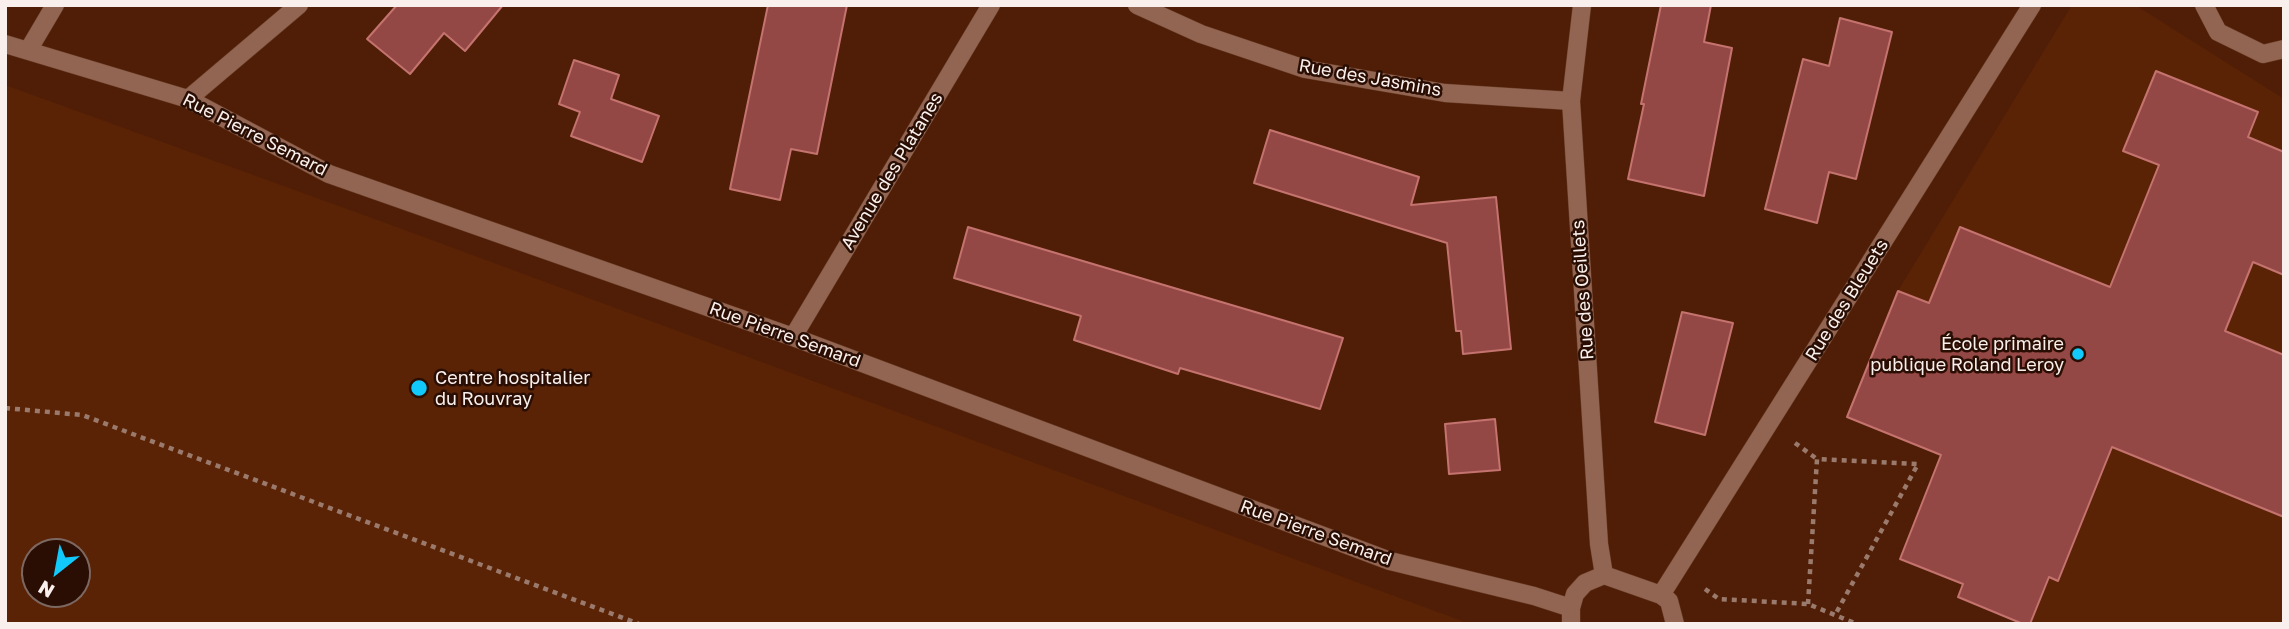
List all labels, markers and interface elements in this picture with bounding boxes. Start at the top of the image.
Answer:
street label: Rue des Jasmins [1297,55,1443,101]
street label: Avenue des Platanes [837,88,947,254]
street label: Rue Pierre Semard [179,89,331,181]
street label: Rue des Oeillets [1567,219,1599,361]
street label: Rue des Bleuets [1801,235,1893,365]
street label: Rue Pierre Semard [706,298,864,372]
place label: École primaire publique Roland Leroy [1870,333,2064,376]
marker: École primaire publique Roland Leroy [2070,346,2086,362]
place label: Centre hospitalier du Rouvray [435,367,590,410]
marker: Centre hospitalier du Rouvray [409,378,429,398]
street label: Rue Pierre Semard [1237,496,1395,570]
north arrow [21,538,91,608]
text: N [34,576,58,603]

